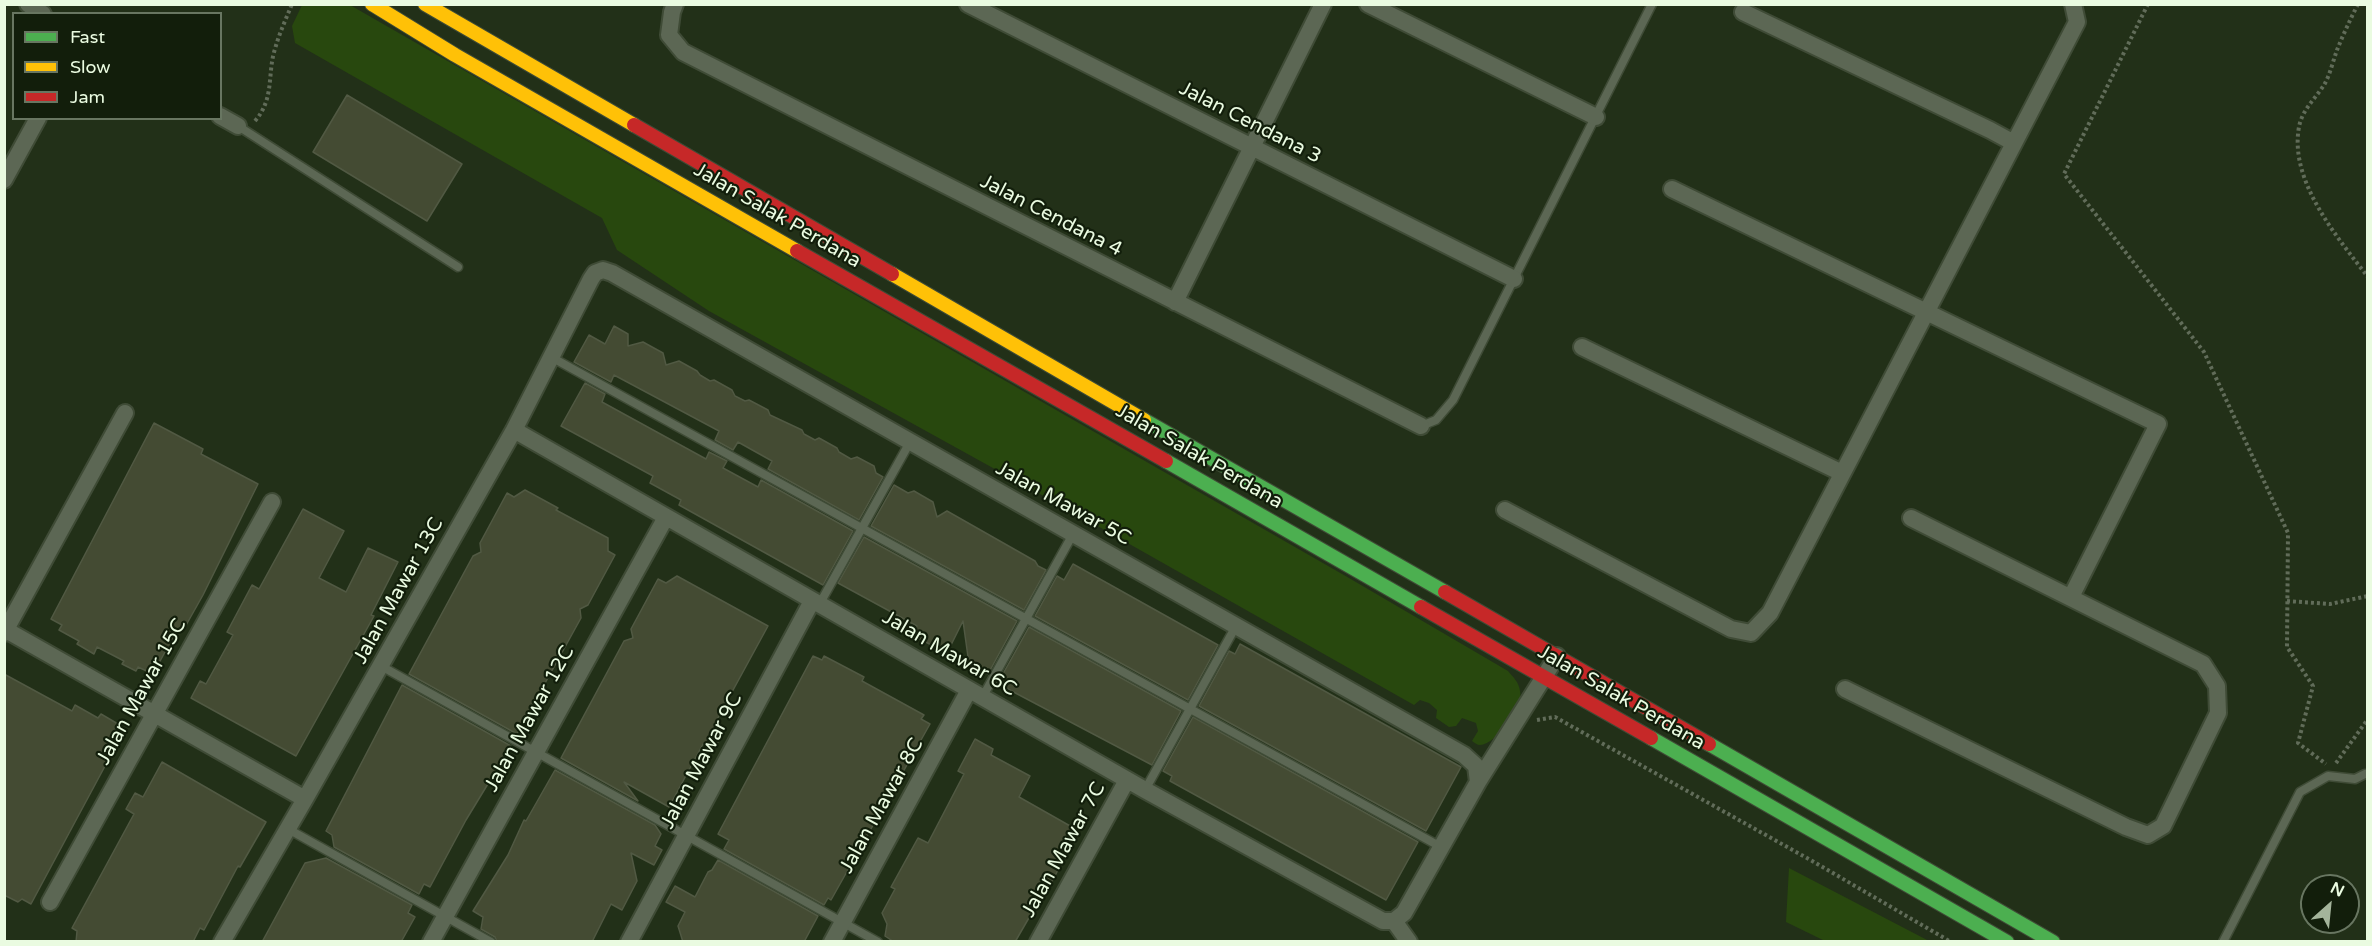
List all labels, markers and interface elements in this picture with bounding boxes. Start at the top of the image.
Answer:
legend [12,12,222,120]
text: Fast [70,26,105,48]
text: Slow [70,56,111,78]
street label: Jalan Cendana 3 [1175,77,1325,169]
text: Jam [70,86,105,108]
street label: Jalan Salak Perdana [689,158,865,274]
street label: Jalan Cendana 4 [976,170,1126,262]
street label: Jalan Salak Perdana [1111,399,1287,515]
street label: Jalan Mawar 5C [991,457,1135,551]
street label: Jalan Mawar 13C [349,514,449,668]
street label: Jalan Mawar 6C [878,606,1020,702]
street label: Jalan Mawar 15C [92,615,192,769]
street label: Jalan Salak Perdana [1533,640,1709,756]
street label: Jalan Mawar 12C [480,642,580,796]
street label: Jalan Mawar 9C [656,689,748,833]
street label: Jalan Mawar 8C [835,734,929,878]
street label: Jalan Mawar 7C [1017,778,1111,922]
north arrow [2300,874,2360,934]
text: N [2327,878,2348,902]

